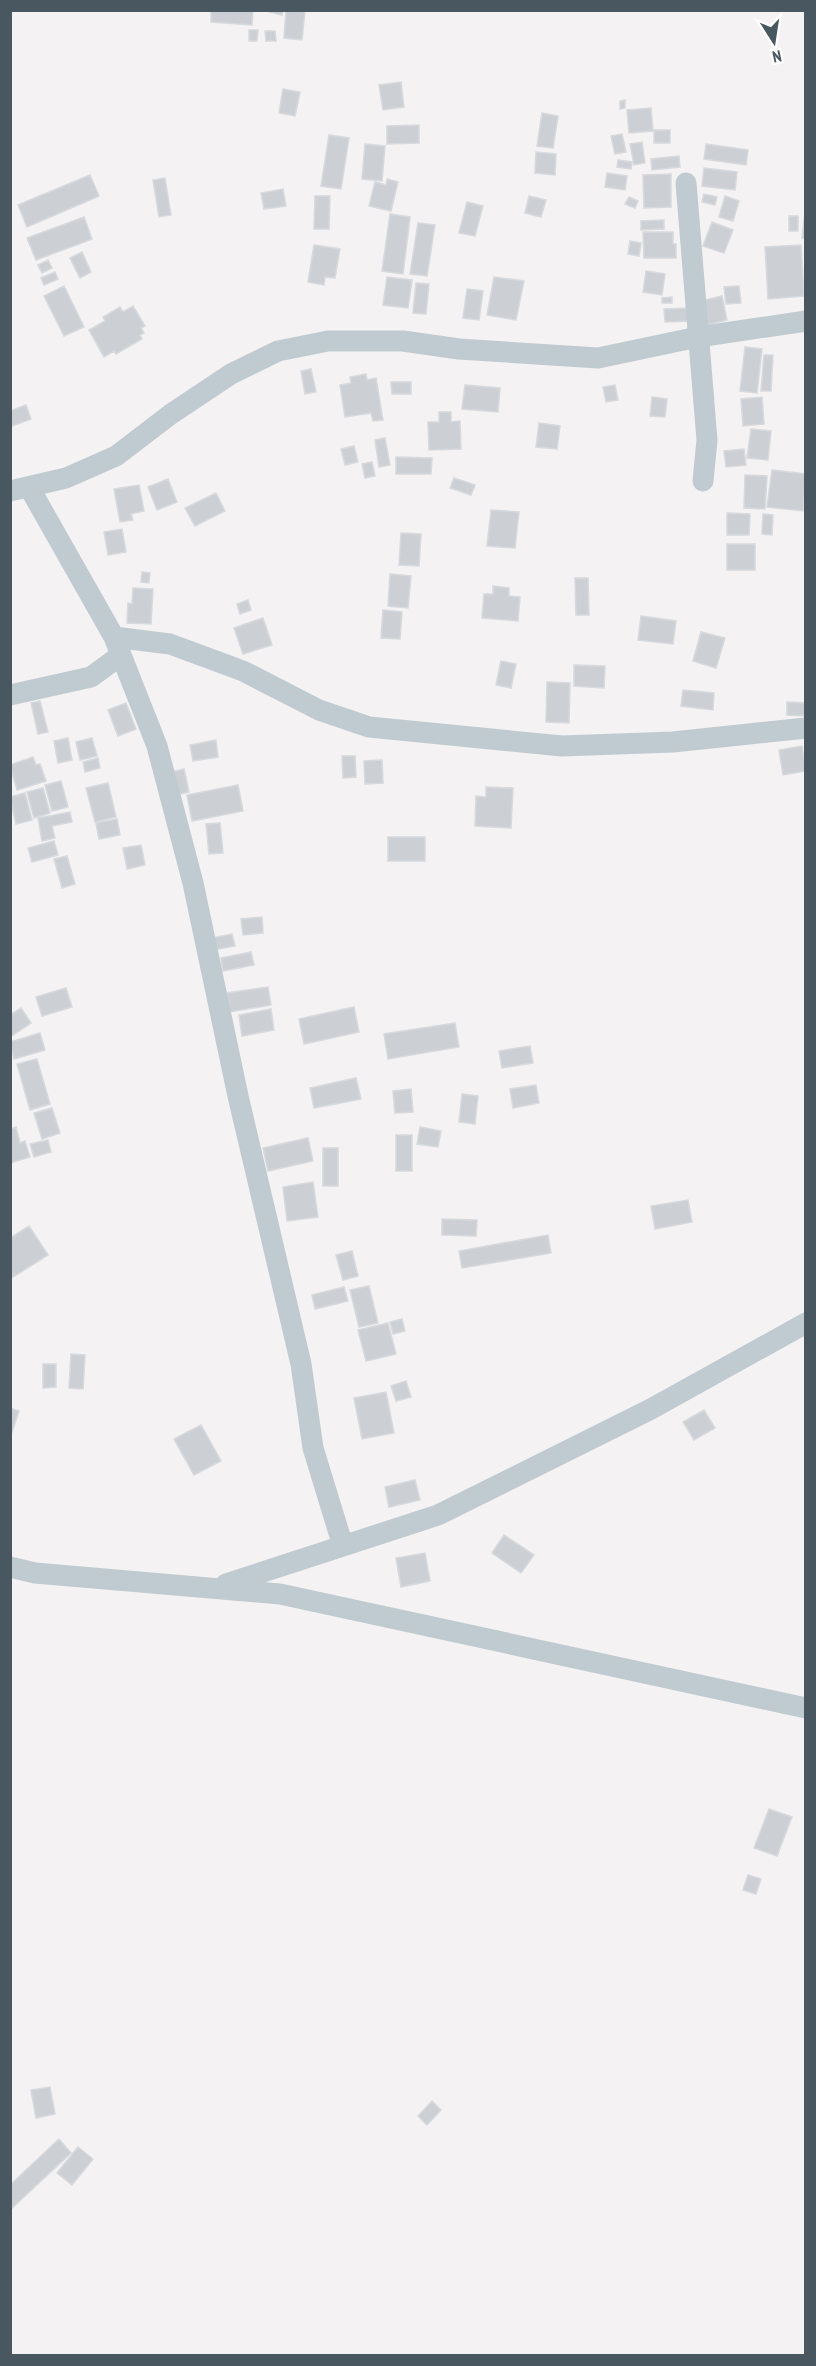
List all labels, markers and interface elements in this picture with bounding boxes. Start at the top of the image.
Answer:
north arrow [744,12,804,72]
text: N [771,46,783,67]

